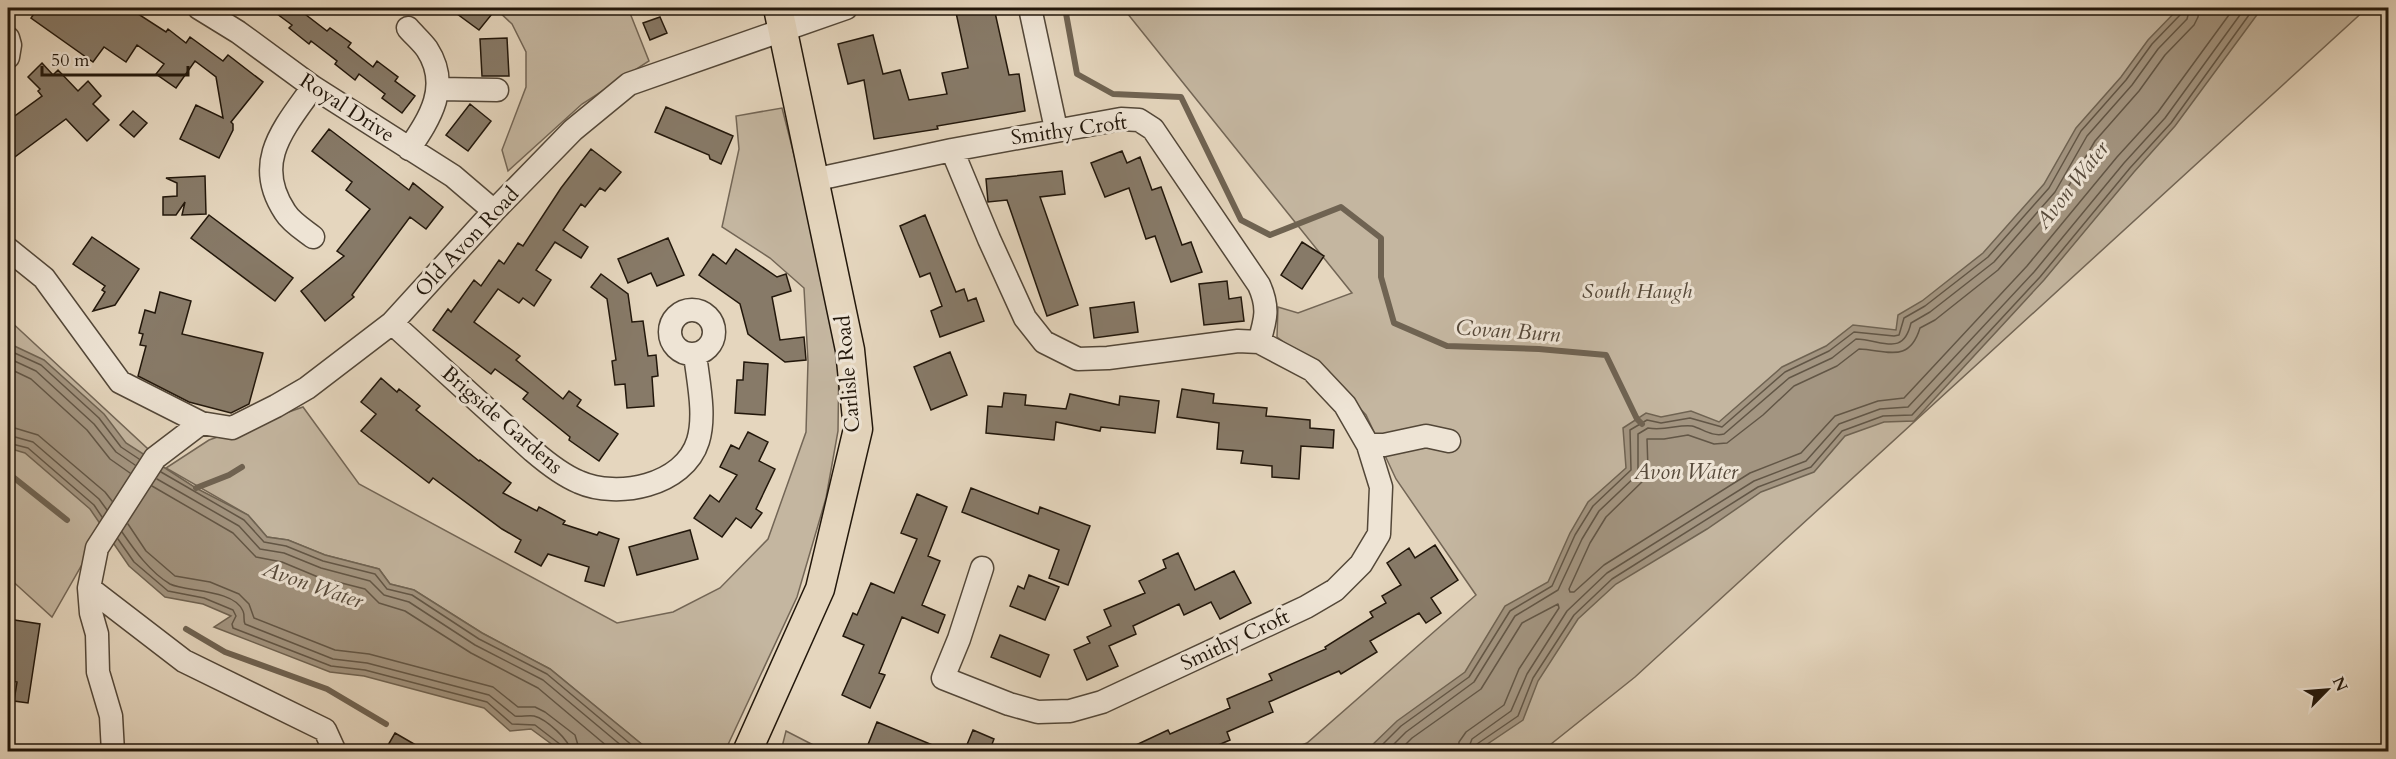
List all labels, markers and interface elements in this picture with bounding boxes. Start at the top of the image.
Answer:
scale bar [42,39,188,77]
text: 50 m [51,48,90,73]
street label: Royal Drive [294,66,400,150]
street label: Smithy Croft [1009,107,1129,153]
water label: Avon Water [2028,134,2116,236]
street label: Old Avon Road [408,181,526,303]
park label: South Haugh [1582,277,1692,306]
water label: Covan Burn [1455,312,1562,350]
street label: Carlisle Road [828,314,868,434]
street label: Brigside Gardens [435,359,569,481]
water label: Avon Water [1633,457,1739,487]
water label: Avon Water [258,554,368,616]
street label: Smithy Croft [1176,602,1295,678]
north arrow [2297,660,2357,720]
text: N [2327,673,2353,695]

